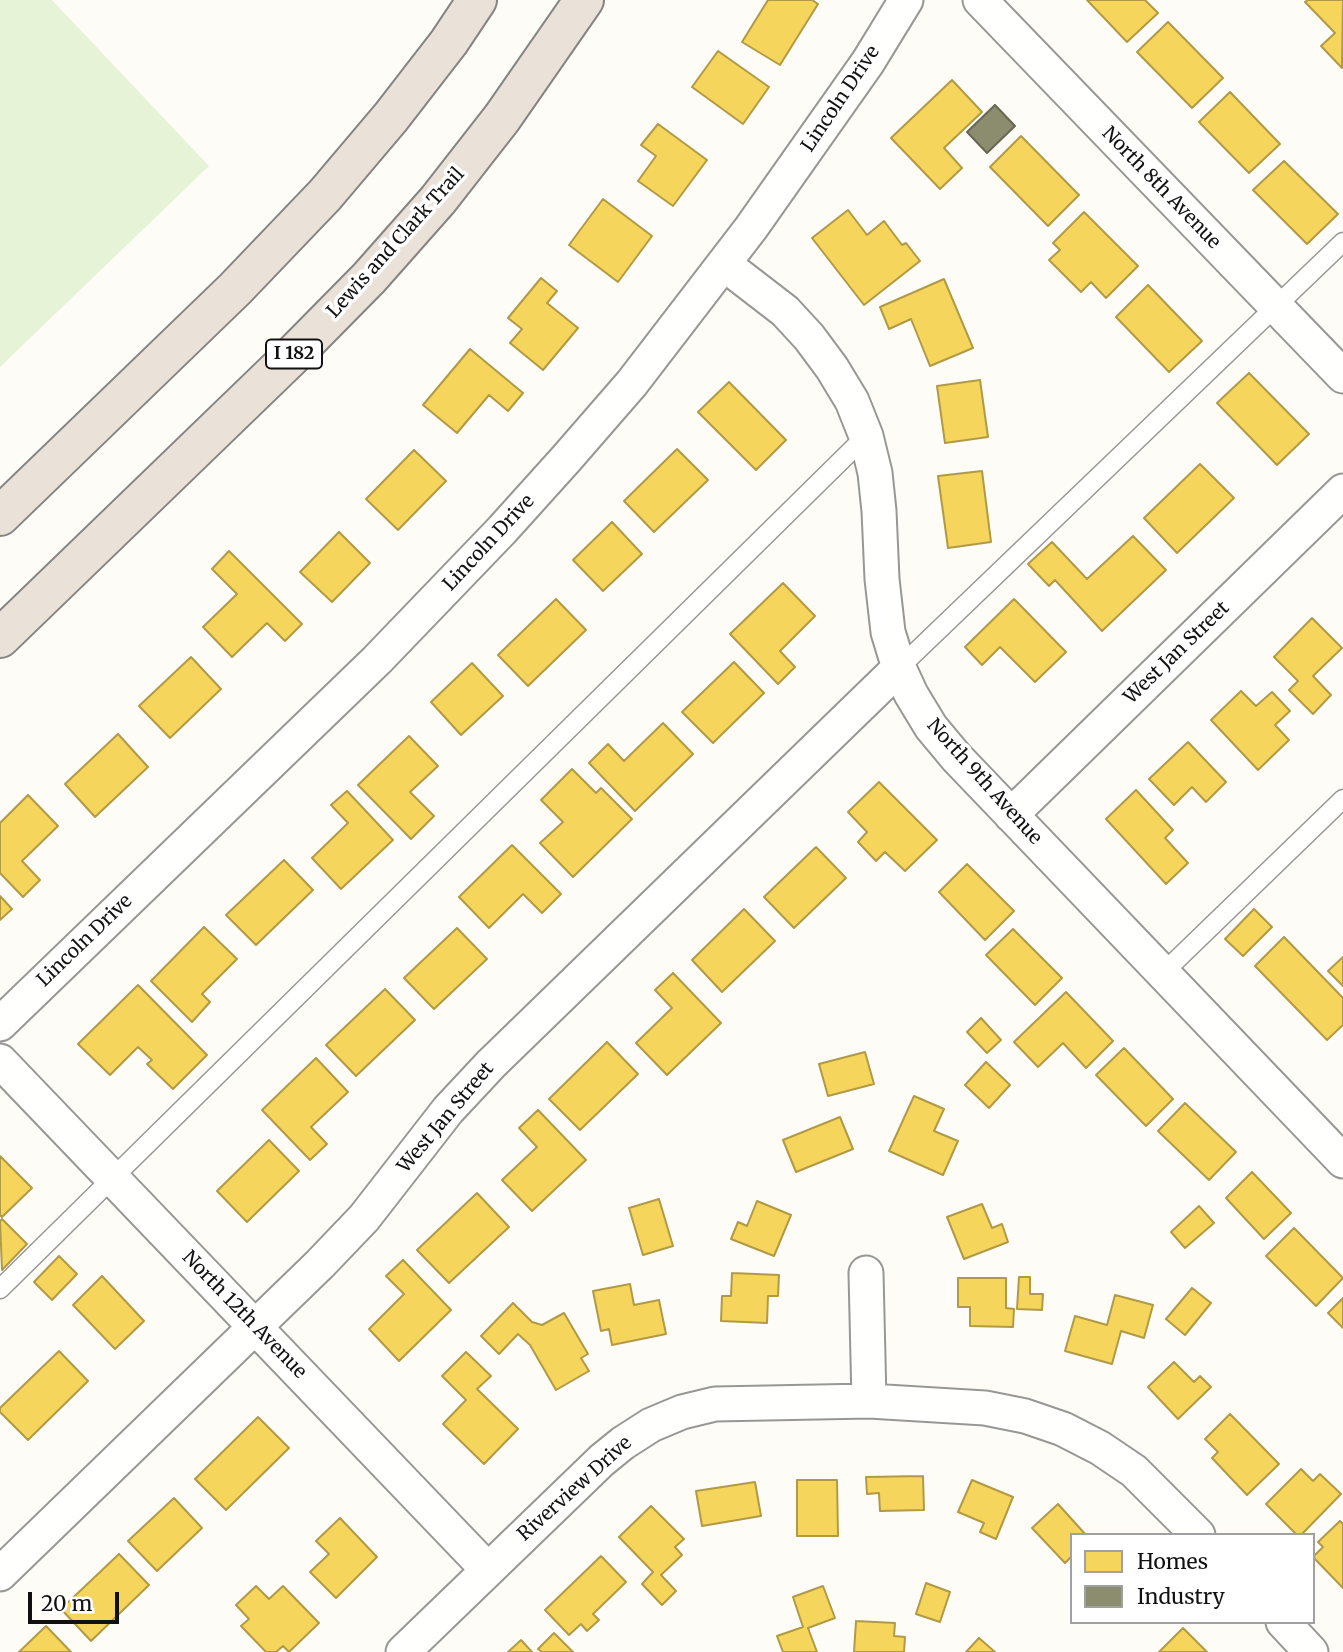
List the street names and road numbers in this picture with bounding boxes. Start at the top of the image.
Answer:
street label: Lincoln Drive [797,42,885,156]
street label: North 8th Avenue [1097,122,1225,254]
street label: Lewis and Clark Trail [323,163,469,323]
road number: I 182 [266,340,322,368]
street label: Lincoln Drive [439,490,539,596]
street label: West Jan Street [1120,597,1234,709]
street label: North 9th Avenue [922,715,1046,849]
street label: Lincoln Drive [33,890,137,992]
street label: West Jan Street [393,1058,499,1178]
street label: North 12th Avenue [177,1246,311,1384]
street label: Riverview Drive [513,1432,637,1546]

